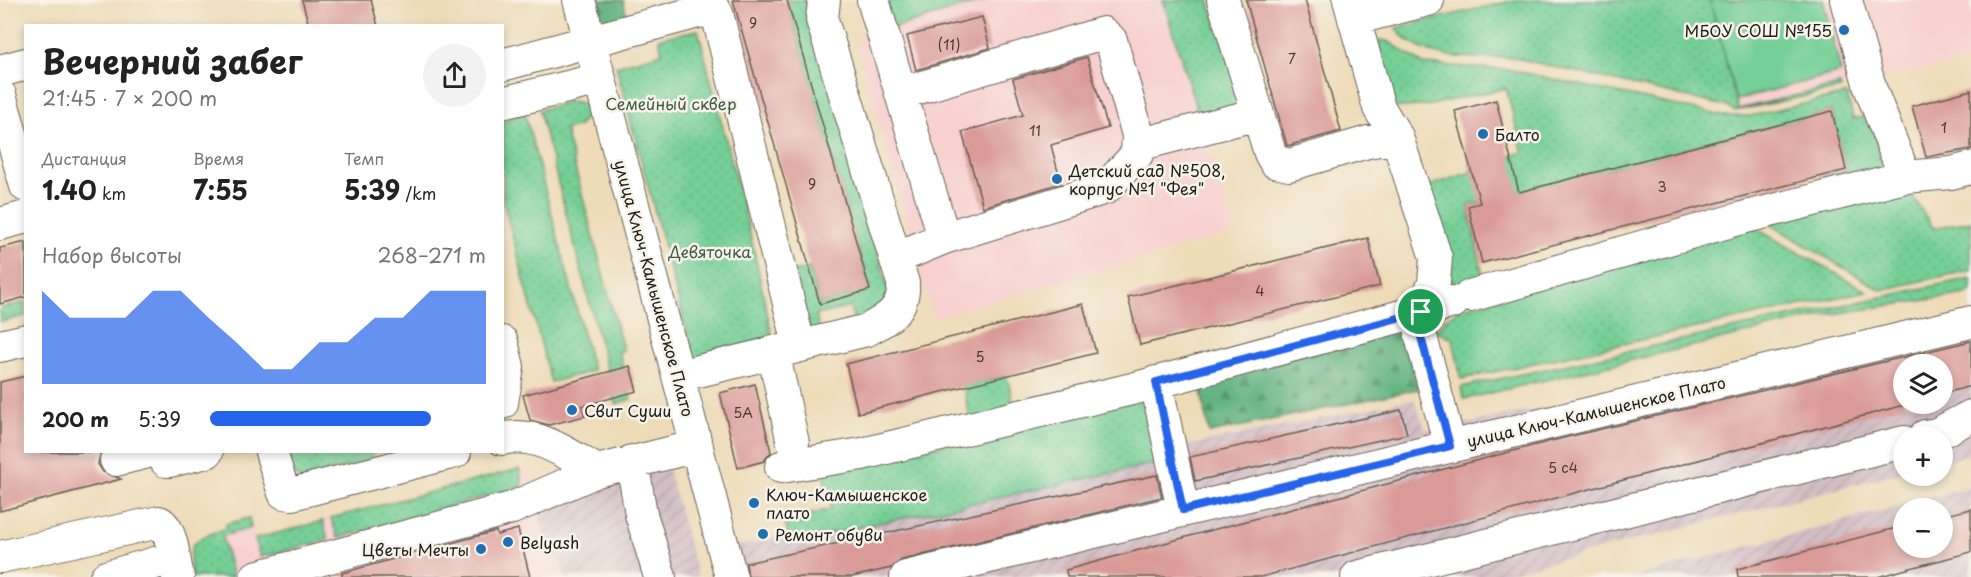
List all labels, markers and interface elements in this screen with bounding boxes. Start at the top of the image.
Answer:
house number: 9 [749,12,757,33]
place label: МБОУ СОШ №155 [1684,18,1832,42]
marker: МБОУ СОШ №155 [1837,23,1851,37]
house number: (11) [938,34,960,55]
text: Вечерний забег [42,35,302,85]
button: share [423,44,486,107]
house number: 7 [1288,48,1296,69]
text: 21:45 · 7 × 200 m [42,83,217,113]
park label: Семейный сквер [605,91,737,115]
house number: 1 [1941,117,1947,138]
house number: 11 [1029,120,1041,141]
place label: Балто [1495,122,1540,146]
marker: Балто [1476,127,1490,141]
text: Дистанция [42,146,127,170]
text: Время [193,146,244,170]
text: Темп [344,146,384,170]
street label: улица Ключ-Камышенское Плато [609,157,701,419]
place label: Детский сад №508, корпус №1 "Фея" [1068,158,1226,200]
text: 1.40 [42,170,97,209]
text: 7:55 [193,170,248,209]
text: 5:39 [344,170,400,209]
marker: Детский сад №508, корпус №1 "Фея" [1050,172,1064,186]
house number: 9 [808,173,816,194]
house number: 3 [1657,176,1667,197]
text: km [97,181,126,205]
text: /km [400,181,436,205]
park label: Девяточка [668,239,751,263]
text: Набор высоты [42,240,182,270]
text: 268–271 m [378,240,486,270]
house number: 4 [1255,280,1265,301]
pin [1395,286,1446,337]
icon: arrive [1404,295,1437,328]
house number: 5 [975,346,985,367]
map controls [1893,354,1953,558]
button: layers [1893,354,1953,414]
street label: улица Ключ-Камышенское Плато [1464,369,1728,452]
place label: Свит Суши [584,398,671,422]
house number: 5А [733,402,753,423]
marker: Свит Суши [565,403,579,417]
text: 200 m [42,404,109,434]
text: 5:39 [138,404,181,434]
button: + [1893,426,1953,486]
house number: 5 с4 [1548,457,1578,478]
place label: Ключ-Камышенское плато [766,482,927,524]
marker: Ключ-Камышенское плато [747,496,761,510]
button: − [1893,498,1953,558]
place label: Ремонт обуви [775,522,883,546]
marker: Ремонт обуви [756,527,770,541]
place label: Belyash [520,530,579,554]
marker: Belyash [501,535,515,549]
place label: Цветы Мечты [362,537,469,561]
marker: Цветы Мечты [474,542,488,556]

